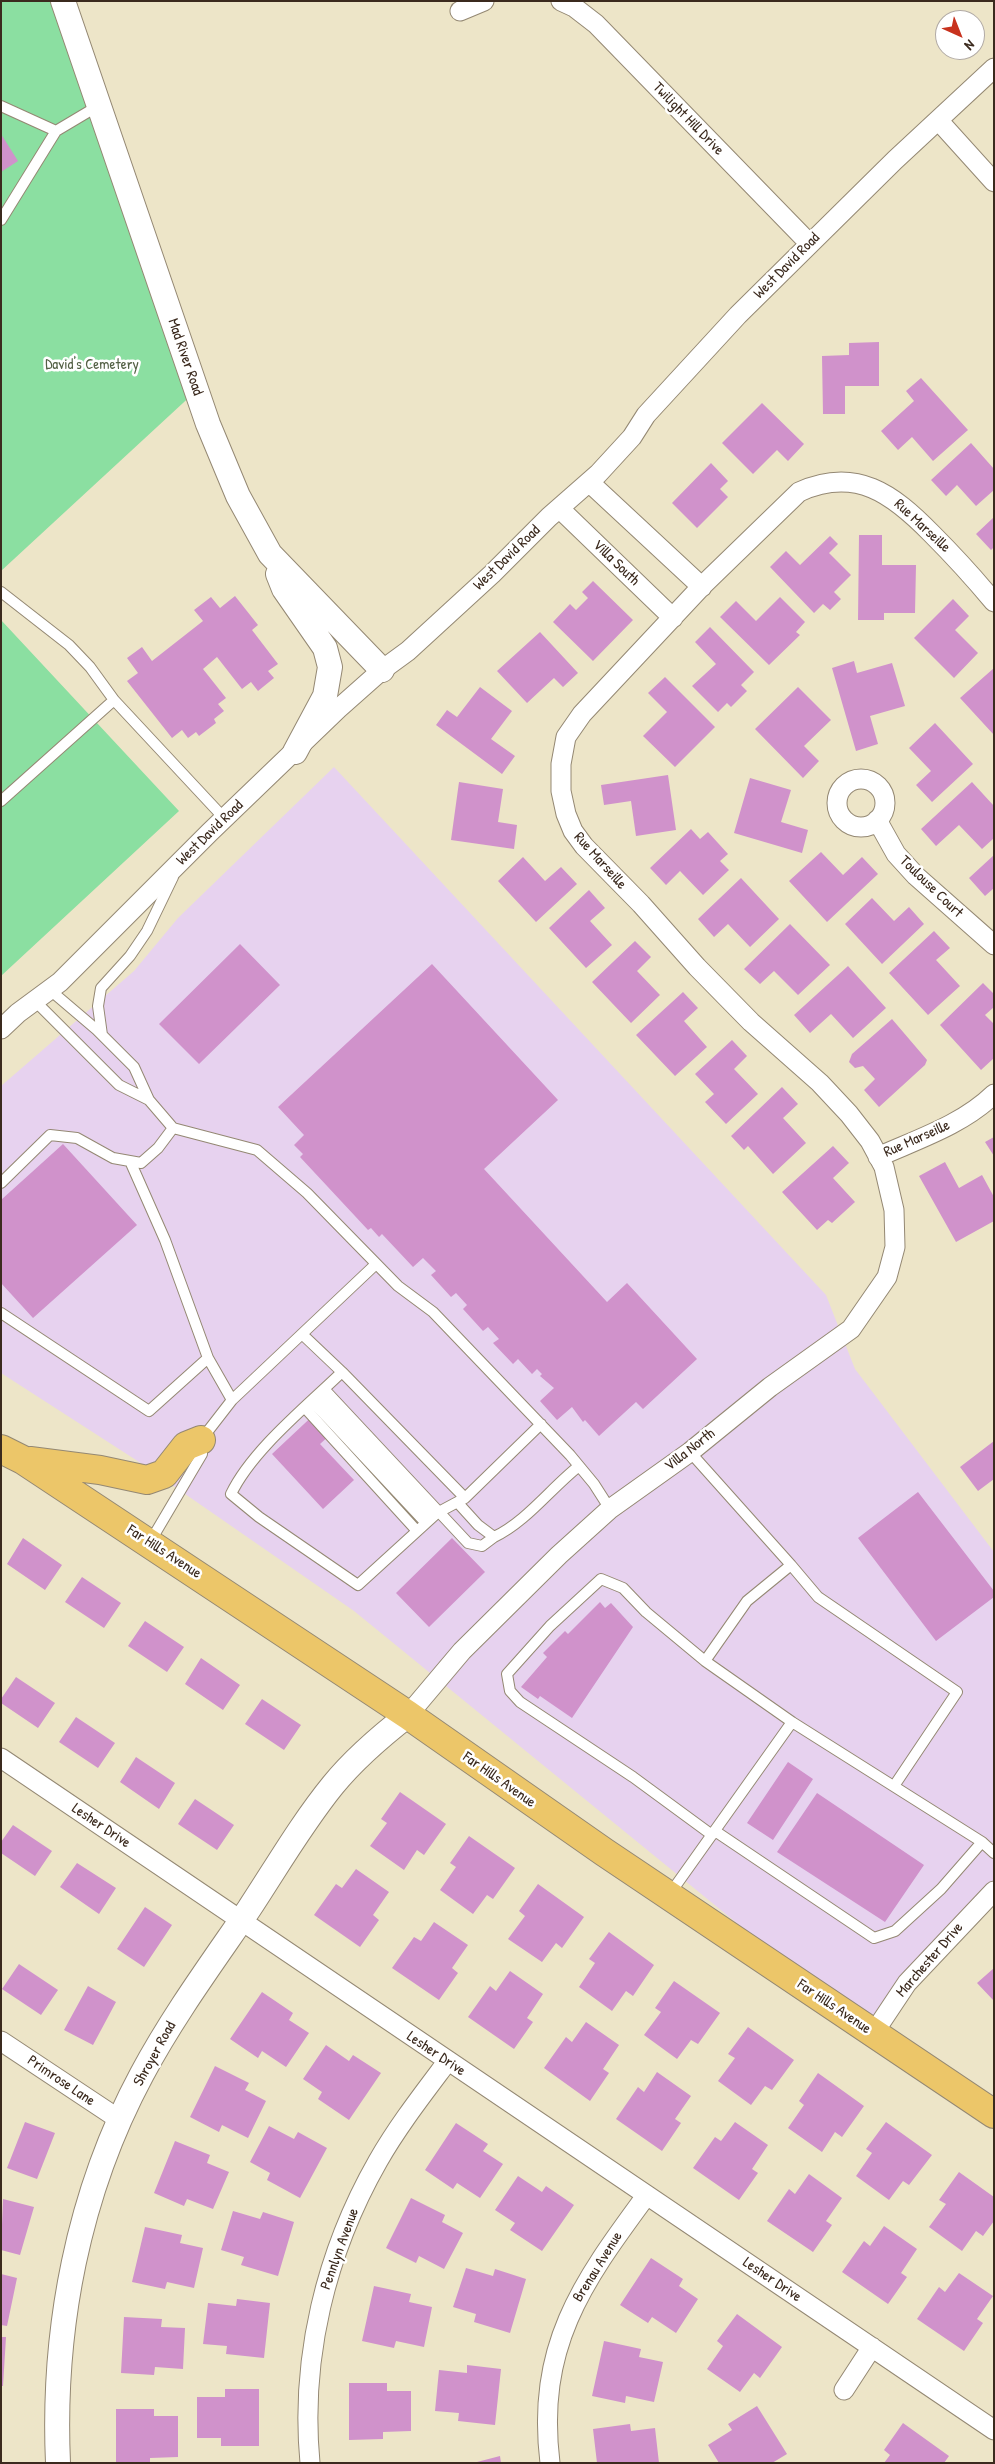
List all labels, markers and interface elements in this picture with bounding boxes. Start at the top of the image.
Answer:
north arrow [935,10,985,60]
text: N [961,36,979,55]
street label: Twilight Hill Drive [649,79,727,159]
street label: West David Road [750,229,824,303]
street label: Mad River Road [163,316,207,398]
park label: David's Cemetery [45,356,139,374]
street label: Rue Marseille [890,495,954,557]
street label: West David Road [470,522,544,594]
street label: Villa South [589,536,643,590]
street label: West David Road [173,797,247,869]
street label: Rue Marseille [570,829,630,893]
street label: Toulouse Court [895,852,967,922]
street label: Rue Marseille [881,1116,953,1162]
street label: Villa North [661,1425,719,1475]
street label: Far Hills Avenue [124,1521,204,1583]
street label: Far Hills Avenue [459,1748,539,1812]
street label: Lesher Drive [68,1800,134,1852]
street label: Marchester Drive [893,1919,967,2001]
street label: Far Hills Avenue [794,1976,874,2038]
street label: Shroyer Road [130,2019,180,2089]
street label: Lesher Drive [403,2028,469,2080]
street label: Primrose Lane [24,2052,98,2110]
street label: Pennlyn Avenue [317,2206,363,2292]
street label: Brenau Avenue [569,2229,627,2305]
street label: Lesher Drive [739,2254,805,2306]

